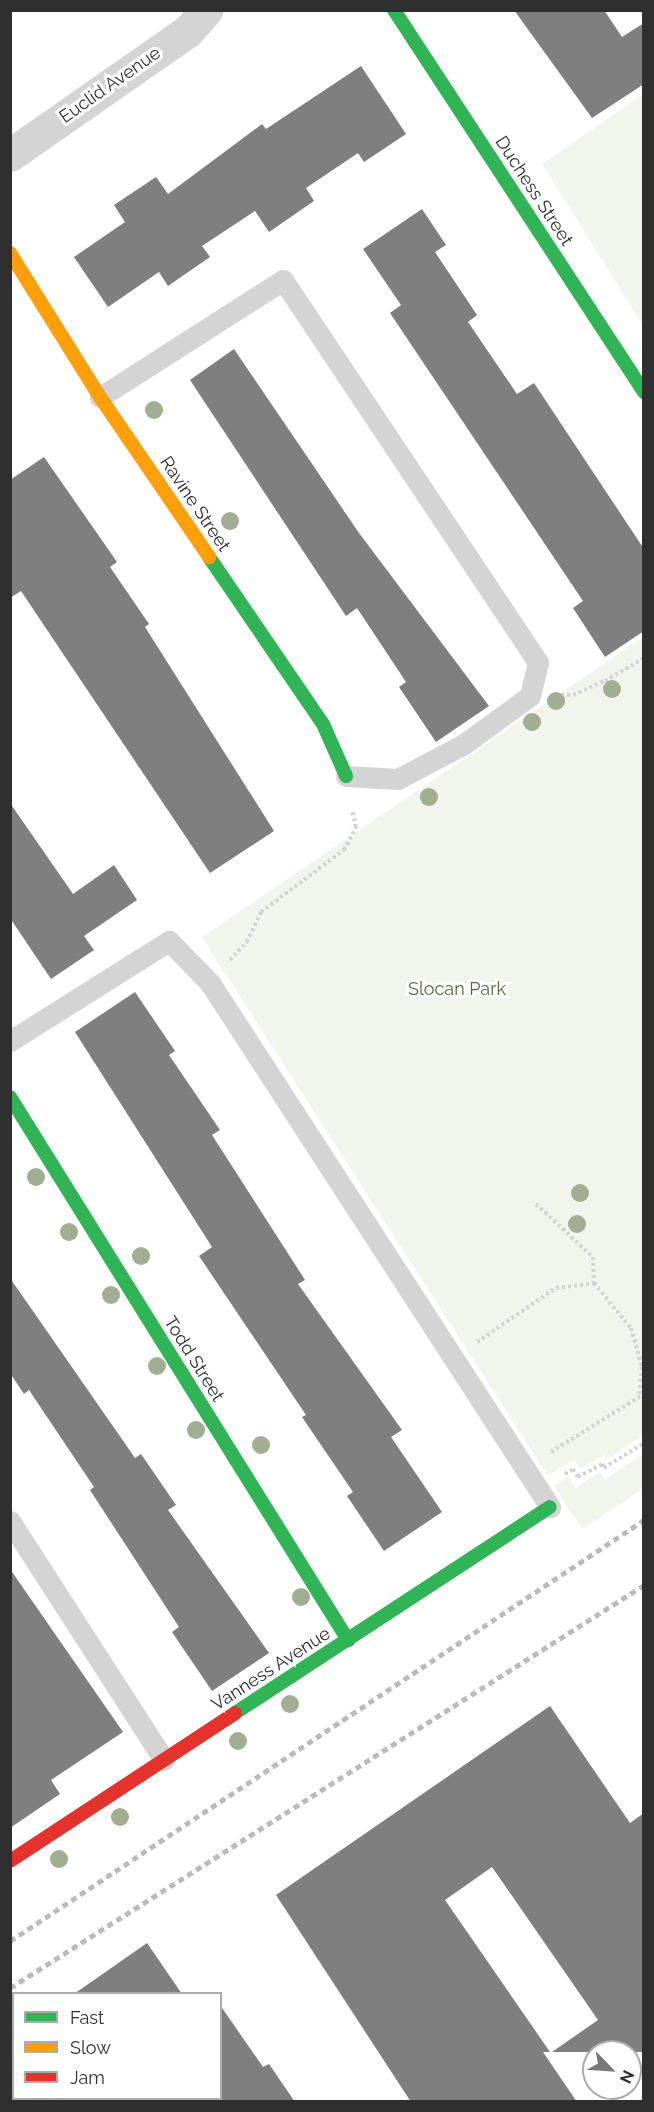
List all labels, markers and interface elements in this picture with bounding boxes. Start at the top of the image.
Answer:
street label: Euclid Avenue [55,42,165,128]
street label: Duchess Street [491,132,577,250]
street label: Ravine Street [155,452,235,556]
park label: Slocan Park [408,978,506,1000]
street label: Todd Street [159,1312,229,1406]
street label: Vanness Avenue [207,1622,335,1716]
legend [12,1992,222,2100]
text: Fast [70,2007,104,2028]
text: Slow [70,2037,111,2058]
north arrow [582,2040,642,2100]
text: Jam [70,2067,105,2088]
text: N [616,2067,638,2087]

